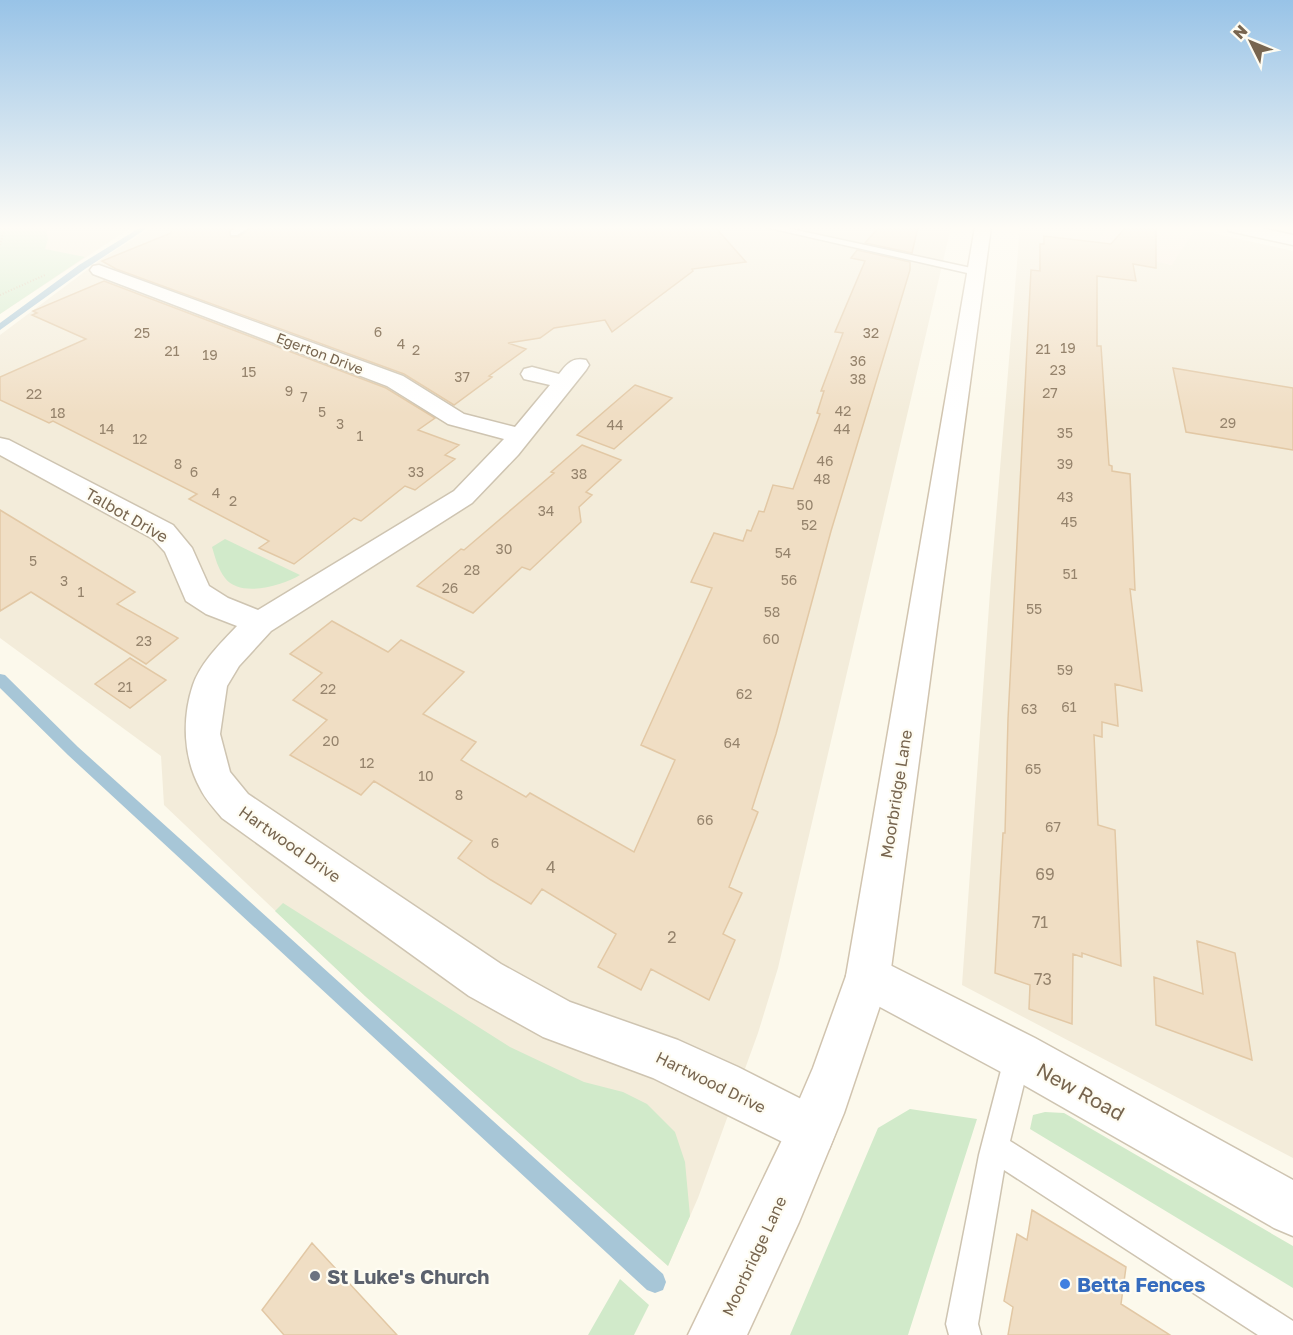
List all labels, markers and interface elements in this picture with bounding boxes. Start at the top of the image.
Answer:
north arrow [1221,12,1281,72]
text: N [1229,20,1251,43]
house number: 6 [374,323,382,340]
house number: 25 [134,324,150,341]
house number: 32 [863,324,879,341]
street label: Egerton Drive [274,329,366,377]
house number: 4 [397,335,405,352]
house number: 19 [1060,339,1076,356]
house number: 21 [1036,340,1051,357]
house number: 2 [412,341,420,358]
house number: 21 [165,342,180,359]
house number: 19 [202,346,218,363]
house number: 36 [850,352,866,369]
house number: 23 [1050,361,1066,378]
house number: 15 [242,363,256,380]
house number: 37 [454,368,470,385]
house number: 38 [850,370,866,387]
house number: 9 [285,382,293,399]
house number: 27 [1042,384,1058,401]
house number: 22 [26,385,42,402]
house number: 7 [300,388,308,405]
house number: 42 [835,402,851,419]
house number: 5 [318,403,326,420]
house number: 18 [50,404,66,421]
house number: 29 [1220,414,1236,431]
house number: 3 [336,415,344,432]
house number: 44 [606,416,624,433]
house number: 14 [99,420,115,437]
house number: 44 [833,420,851,437]
house number: 35 [1057,424,1073,441]
house number: 1 [357,427,364,444]
house number: 12 [133,430,147,447]
house number: 46 [816,452,834,469]
house number: 8 [174,455,182,472]
house number: 39 [1057,455,1073,472]
house number: 6 [190,463,198,480]
house number: 33 [408,463,424,480]
house number: 38 [571,465,587,482]
house number: 48 [813,470,831,487]
street label: Talbot Drive [82,483,172,547]
house number: 4 [212,484,220,501]
house number: 43 [1057,488,1073,505]
house number: 2 [229,492,237,509]
house number: 50 [797,496,813,513]
house number: 34 [538,502,554,519]
house number: 45 [1061,513,1077,530]
house number: 52 [801,516,817,533]
house number: 30 [496,540,512,557]
house number: 54 [775,544,791,561]
house number: 5 [29,552,37,569]
house number: 28 [464,561,480,578]
house number: 51 [1063,565,1078,582]
house number: 56 [781,571,797,588]
house number: 3 [60,572,68,589]
house number: 26 [442,579,458,596]
house number: 1 [78,583,85,600]
house number: 55 [1026,600,1042,617]
house number: 58 [764,603,780,620]
house number: 60 [762,630,780,647]
house number: 23 [136,632,152,649]
house number: 59 [1057,661,1073,678]
house number: 21 [118,678,133,695]
house number: 22 [320,680,336,697]
house number: 62 [736,685,752,702]
house number: 61 [1061,698,1077,715]
house number: 63 [1021,700,1037,717]
street label: Moorbridge Lane [876,728,916,860]
house number: 20 [323,732,339,749]
house number: 64 [723,734,741,751]
house number: 12 [360,754,374,771]
house number: 65 [1025,760,1041,777]
house number: 10 [418,767,434,784]
house number: 8 [455,786,463,803]
street label: Hartwood Drive [235,801,345,887]
house number: 66 [697,811,713,828]
house number: 67 [1045,818,1061,835]
house number: 6 [491,834,499,851]
house number: 4 [546,857,556,877]
house number: 69 [1035,864,1055,884]
house number: 71 [1032,912,1048,932]
house number: 2 [667,927,677,947]
house number: 73 [1034,969,1052,989]
street label: Hartwood Drive [653,1047,769,1117]
street label: New Road [1033,1057,1129,1125]
street label: Moorbridge Lane [717,1193,791,1319]
place label: St Luke's Church [327,1264,489,1288]
marker: St Luke's Church [308,1269,322,1283]
place label: Betta Fences [1077,1272,1205,1296]
marker: Betta Fences [1058,1277,1072,1291]

